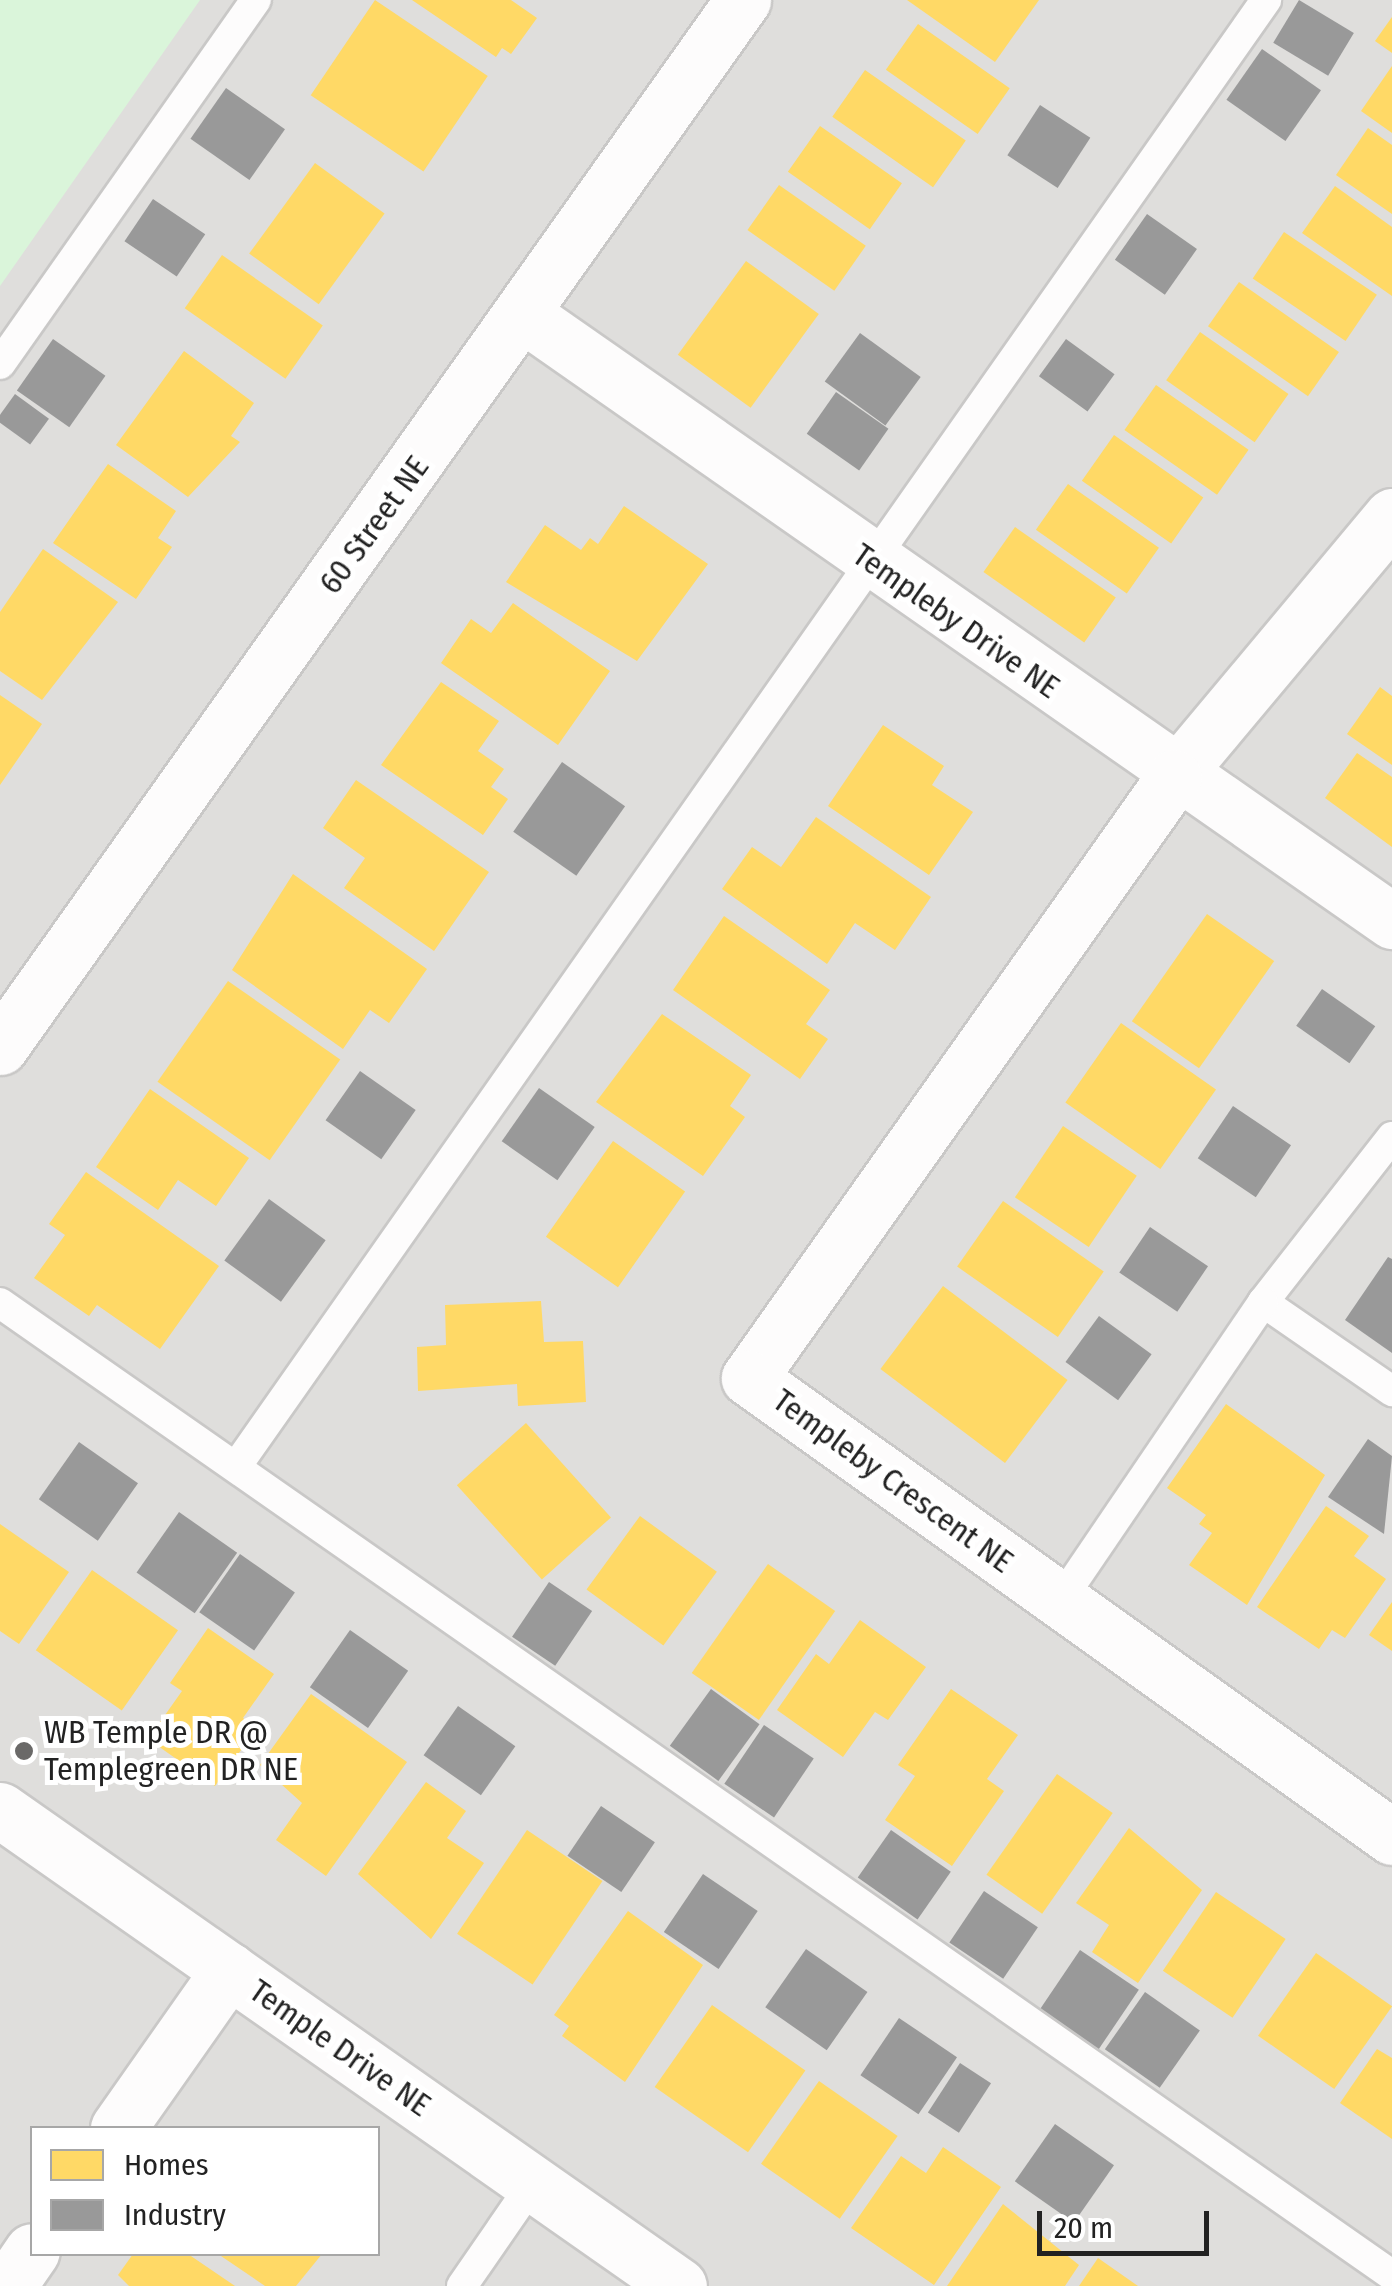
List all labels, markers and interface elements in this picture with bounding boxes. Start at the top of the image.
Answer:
street label: 60 Street NE [311,449,437,601]
street label: Templeby Drive NE [845,536,1067,706]
street label: Templeby Crescent NE [766,1381,1020,1581]
place label: WB Temple DR @ Templegreen DR NE [44,1714,298,1789]
marker: WB Temple DR @ Templegreen DR NE [13,1740,35,1762]
street label: Temple Drive NE [242,1972,438,2124]
legend [30,2126,380,2256]
text: Homes [124,2147,209,2183]
scale bar [1042,2191,1214,2253]
text: Industry [124,2197,226,2233]
text: 20 m [1054,2210,1113,2246]

